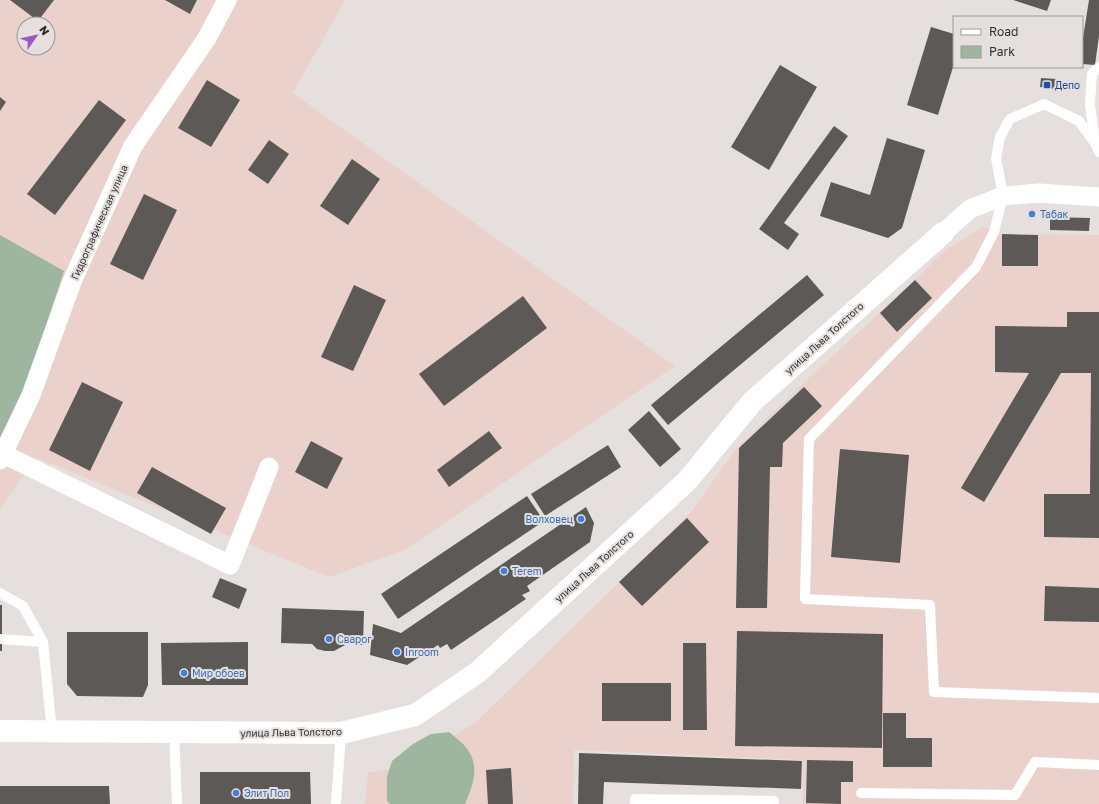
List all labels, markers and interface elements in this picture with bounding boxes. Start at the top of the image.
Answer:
north arrow [16,16,56,56]
legend [953,16,1083,68]
text: N [37,23,52,37]
text: Road [989,24,1018,39]
text: Park [989,44,1015,59]
place label: Депо [1055,79,1080,91]
marker: Депо [1042,80,1052,90]
street label: Гидрографическая улица [68,163,130,281]
place label: Табак [1040,208,1069,220]
marker: Табак [1027,209,1037,219]
street label: улица Льва Толстого [782,299,866,377]
place label: Волховец [526,513,573,525]
marker: Волховец [576,514,586,524]
street label: улица Льва Толстого [552,527,636,605]
place label: Terem [512,565,542,577]
marker: Terem [499,566,509,576]
place label: Сварог [337,633,372,645]
marker: Сварог [324,634,334,644]
place label: Inroom [405,646,439,658]
marker: Inroom [392,647,402,657]
place label: Мир обоев [192,667,245,679]
marker: Мир обоев [179,668,189,678]
street label: улица Льва Толстого [240,725,342,739]
place label: Элит Пол [244,787,289,799]
marker: Элит Пол [231,788,241,798]

